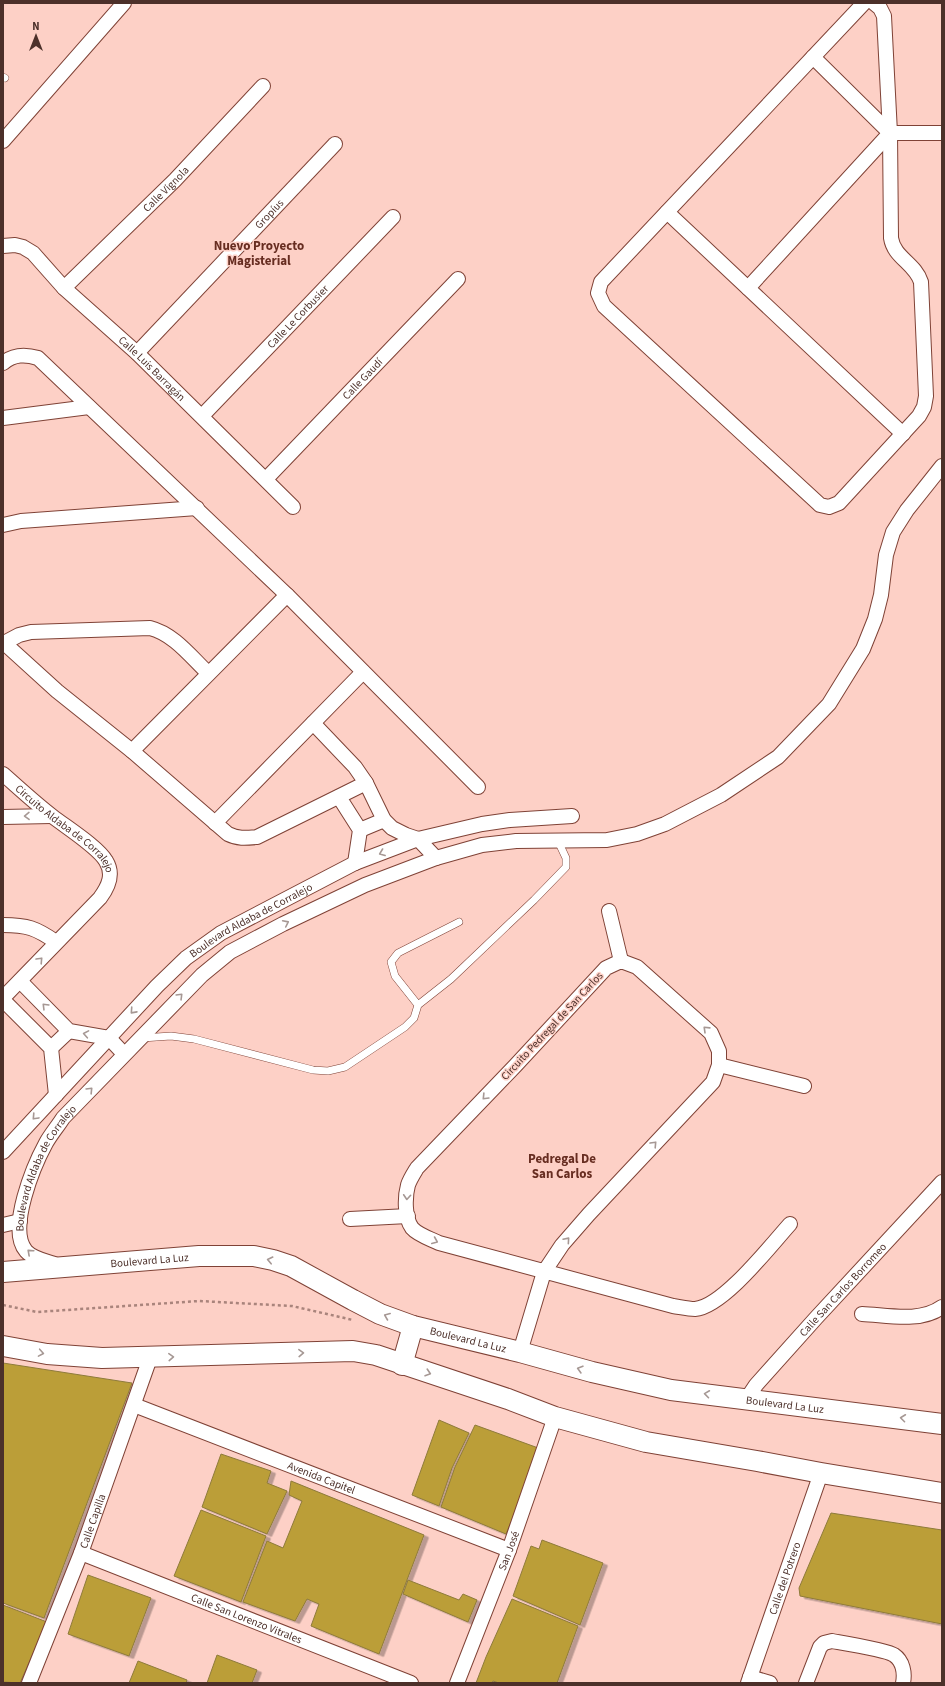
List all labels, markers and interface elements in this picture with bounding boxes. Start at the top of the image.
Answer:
north arrow [16,16,56,56]
text: N [32,19,40,34]
street label: Calle Vignola [139,163,192,215]
street label: Gropíus [251,195,287,232]
district label: Nuevo Proyecto Magisterial [214,237,304,270]
street label: Calle Le Corbusier [263,281,332,351]
street label: Calle Luis Barragán [115,333,189,404]
street label: Calle Gaudí [339,354,386,403]
street label: Circuito Aldaba de Corralejo [12,781,117,874]
one-way arrow [24,812,30,820]
one-way arrow [378,848,385,856]
street label: Boulevard Aldaba de Corralejo [186,879,315,961]
one-way arrow [282,920,289,928]
one-way arrow [35,957,42,964]
street label: Circuito Pedregal de San Carlos [498,968,607,1083]
one-way arrow [175,993,183,1001]
one-way arrow [42,1003,49,1011]
one-way arrow [131,1007,138,1014]
one-way arrow [703,1027,711,1034]
one-way arrow [83,1030,89,1039]
one-way arrow [85,1087,93,1095]
one-way arrow [482,1092,490,1100]
street label: Boulevard Aldaba de Corralejo [12,1101,80,1231]
one-way arrow [33,1112,40,1120]
one-way arrow [650,1141,657,1149]
district label: Pedregal De San Carlos [528,1150,596,1183]
one-way arrow [403,1194,411,1200]
one-way arrow [431,1236,439,1244]
one-way arrow [562,1237,569,1245]
street label: Calle San Carlos Borromeo [796,1239,890,1340]
one-way arrow [27,1249,34,1256]
street label: Boulevard La Luz [110,1249,189,1271]
one-way arrow [267,1256,273,1264]
one-way arrow [383,1313,390,1321]
street label: Boulevard La Luz [428,1323,508,1356]
one-way arrow [38,1348,44,1357]
one-way arrow [298,1348,304,1357]
one-way arrow [168,1352,174,1361]
one-way arrow [576,1365,583,1374]
one-way arrow [424,1368,431,1377]
one-way arrow [704,1390,710,1399]
street label: Boulevard La Luz [745,1392,825,1417]
one-way arrow [900,1414,906,1423]
street label: Avenida Capitel [285,1458,358,1497]
street label: Calle Capilla [76,1492,109,1550]
street label: San José [494,1528,523,1573]
street label: Calle del Potrero [765,1540,804,1617]
street label: Calle San Lorenzo Vitrales [189,1590,305,1647]

